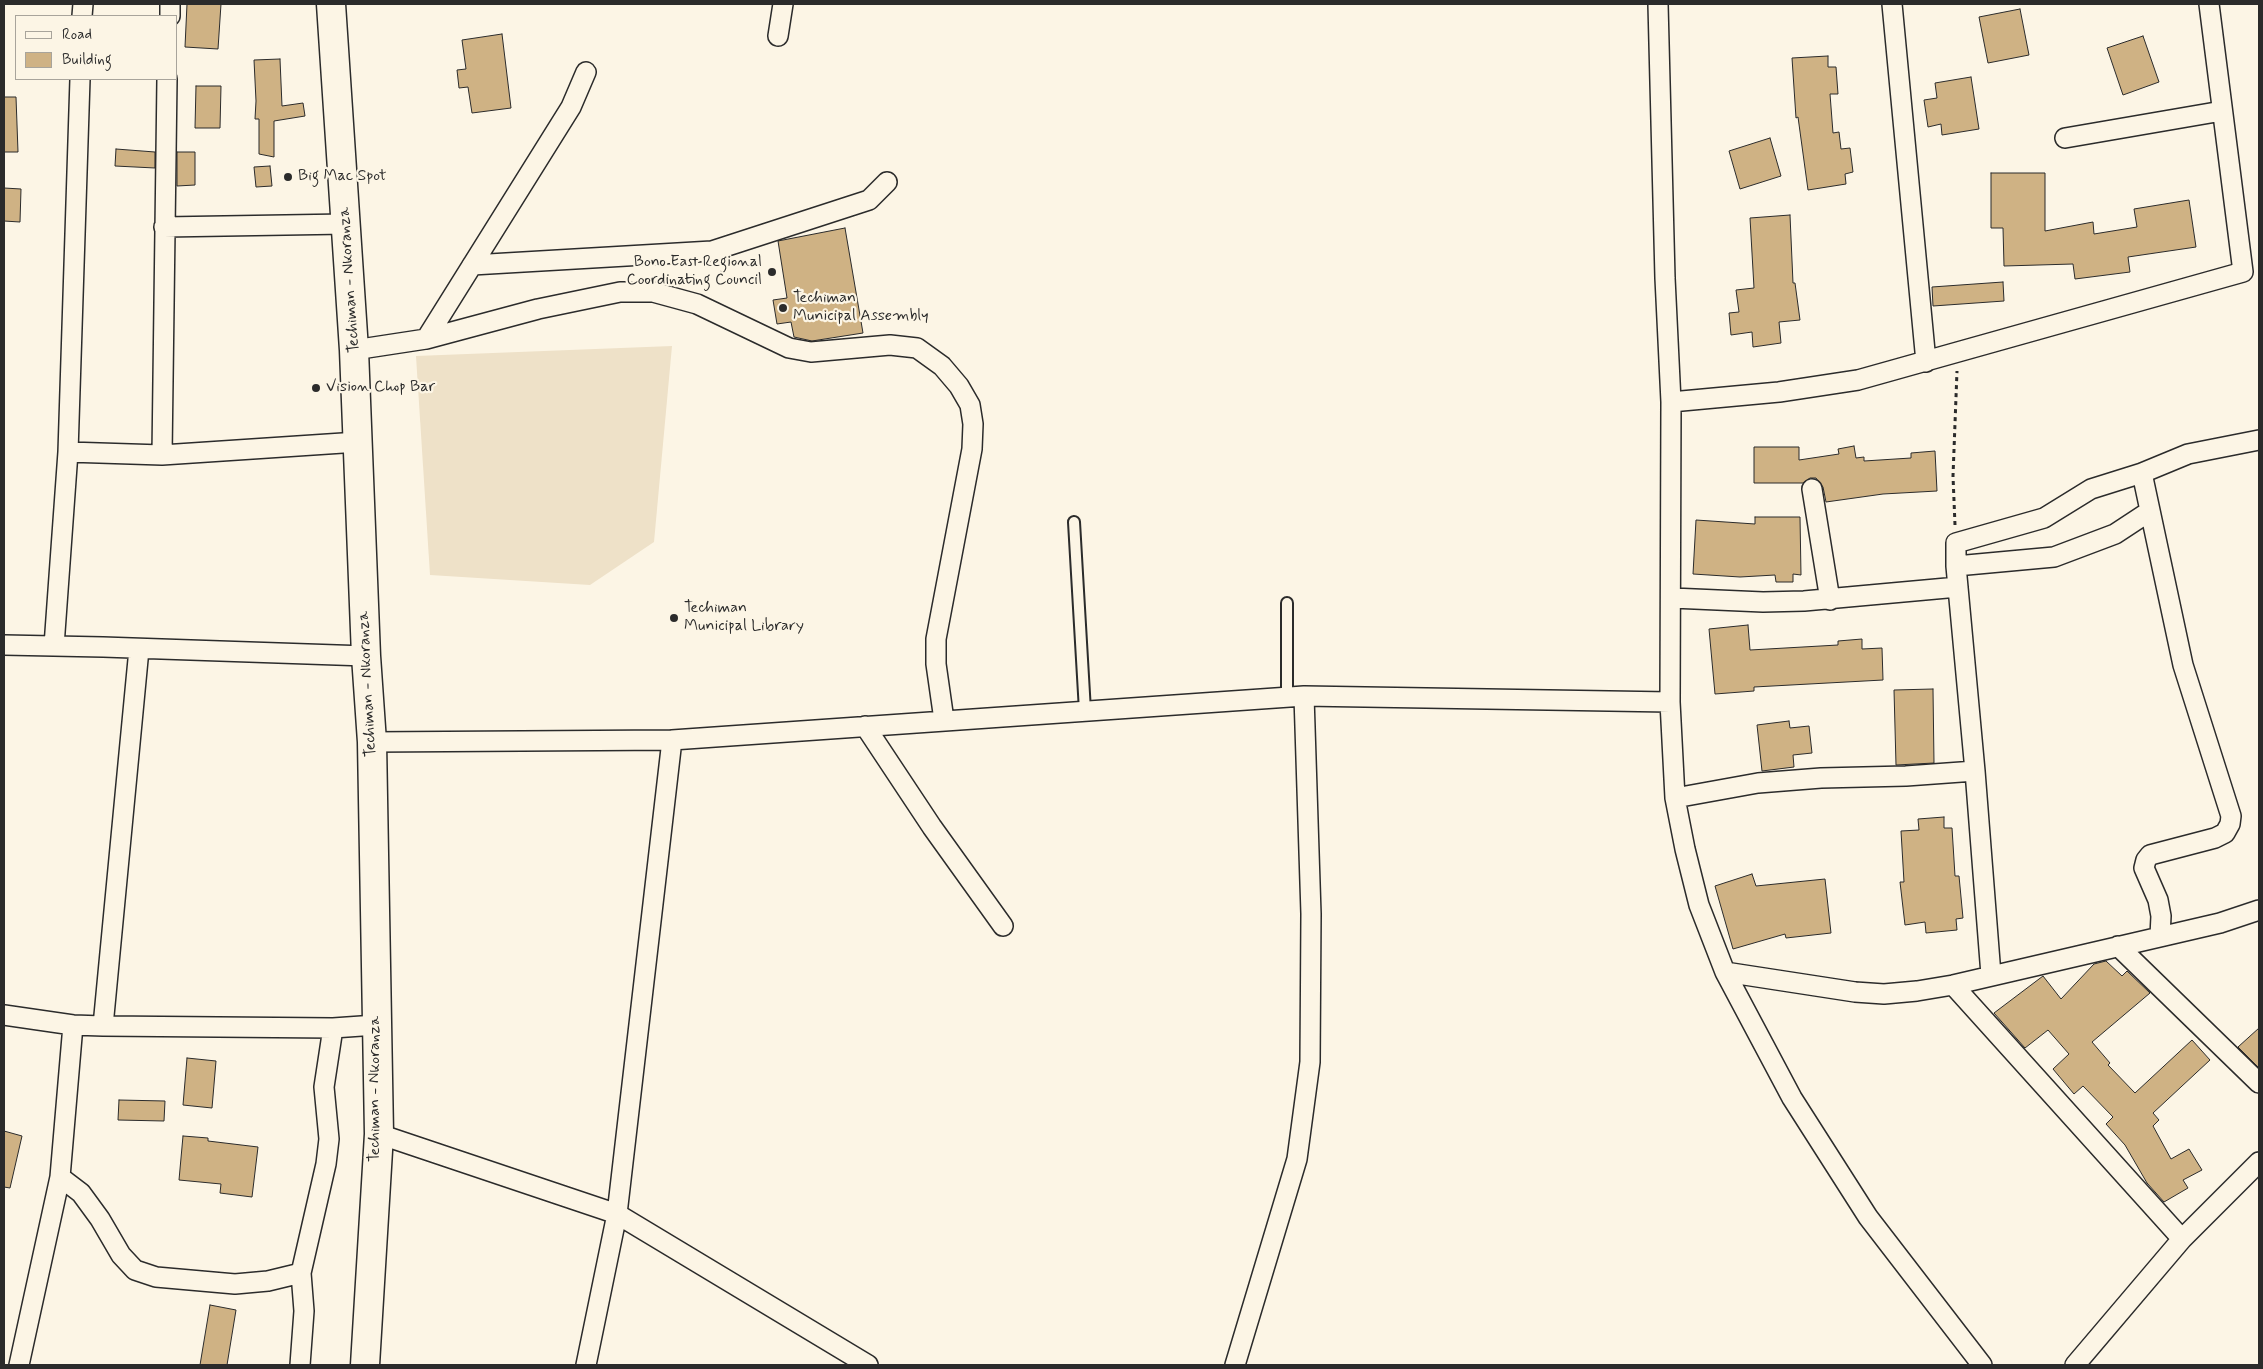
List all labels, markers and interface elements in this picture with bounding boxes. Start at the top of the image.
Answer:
legend [15,15,178,80]
text: Road [62,25,92,45]
text: Building [62,50,112,70]
place label: Big Mac Spot [298,167,387,187]
marker: Big Mac Spot [282,171,294,183]
street label: Techiman - Nkoranza [335,207,365,353]
place label: Bono East Regional Coordinating Council [626,253,762,291]
marker: Bono East Regional Coordinating Council [766,266,778,278]
place label: Techiman Municipal Assembly [793,289,929,327]
marker: Techiman Municipal Assembly [777,302,789,314]
place label: Vision Chop Bar [326,378,435,398]
marker: Vision Chop Bar [310,382,322,394]
place label: Techiman Municipal Library [684,599,804,637]
street label: Techiman - Nkoranza [355,611,381,757]
marker: Techiman Municipal Library [668,612,680,624]
street label: Techiman - Nkoranza [366,1016,386,1162]

